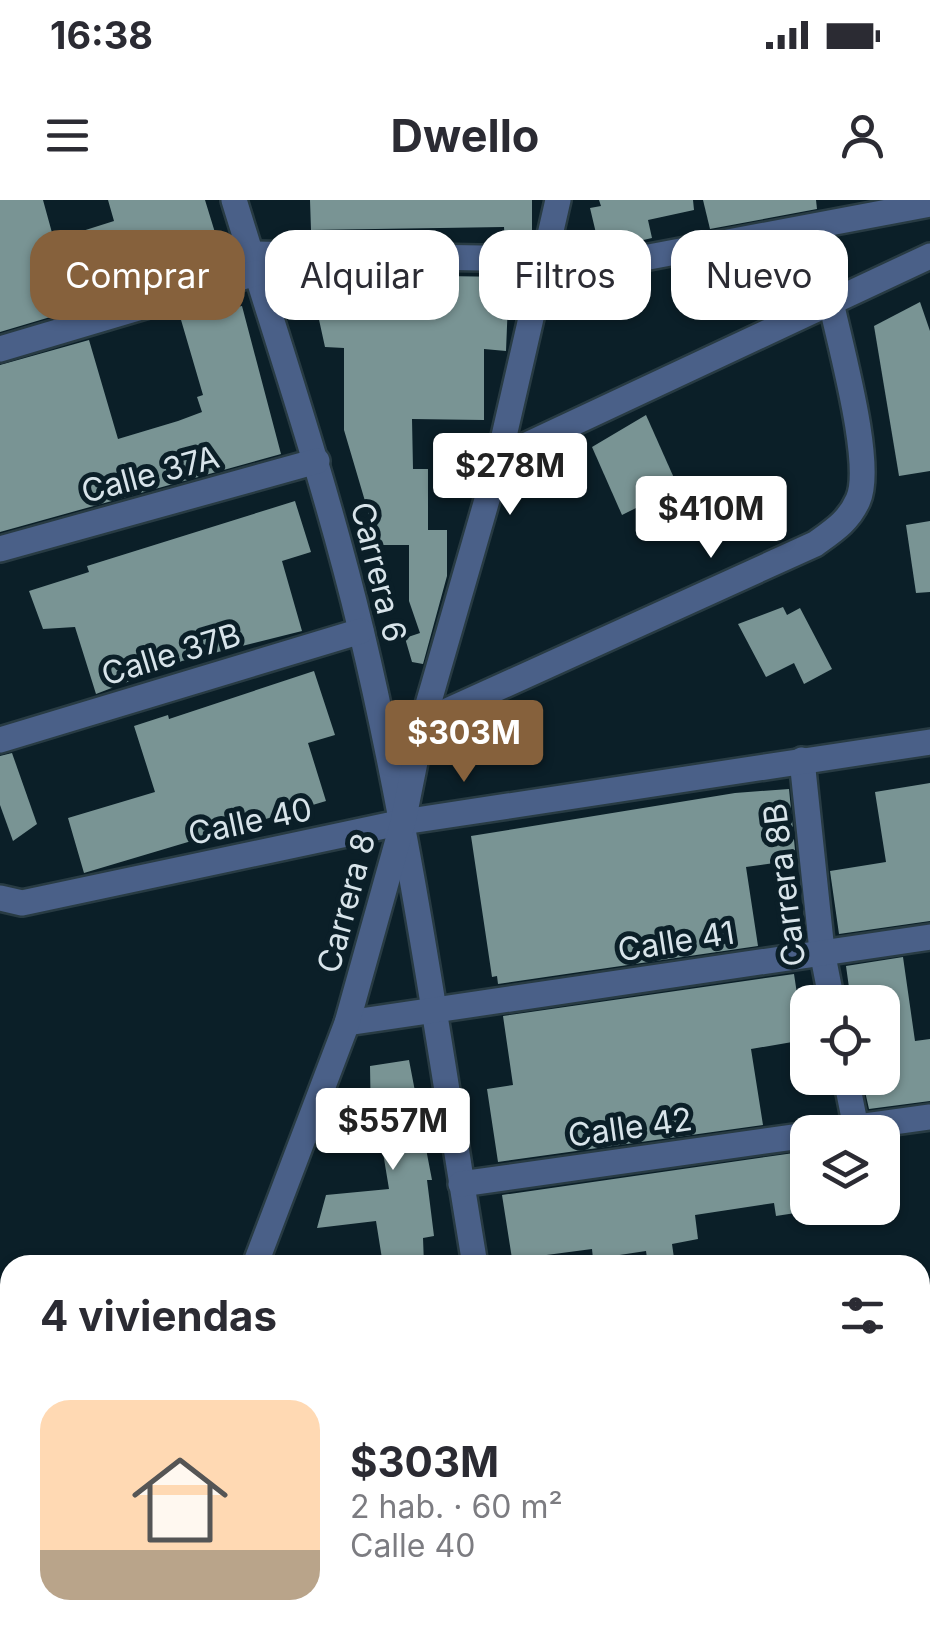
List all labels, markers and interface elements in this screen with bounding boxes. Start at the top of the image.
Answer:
text: 16:38 [50,12,153,58]
icon: menu [40,108,95,163]
text: Dwello [391,108,539,163]
icon: person [835,108,890,163]
chip: Comprar [30,230,245,320]
chip: Alquilar [265,230,459,320]
chip: Filtros [479,230,651,320]
chip: Nuevo [671,230,848,320]
pin: $278M [440,433,580,518]
street label: Calle 37A [77,437,223,511]
text: $278M [455,446,565,485]
pin: $410M [641,476,781,561]
text: $410M [658,489,764,528]
street label: Carrera 6 [343,498,415,646]
street label: Calle 37B [97,614,245,694]
pin: $303M [394,700,534,785]
text: $303M [407,713,521,752]
street label: Calle 40 [185,789,315,853]
street label: Carrera 8B [755,801,813,969]
street label: Carrera 8 [309,829,383,977]
street label: Calle 41 [615,913,737,969]
map controls [790,985,900,1225]
button: locate [790,985,900,1095]
pin: $557M [323,1088,463,1173]
street label: Calle 42 [566,1099,694,1155]
text: $557M [338,1101,448,1140]
button: layers [790,1115,900,1225]
icon: filters [835,1288,890,1343]
text: 4 viviendas [40,1290,277,1341]
text: $303M [350,1436,499,1487]
icon: home [120,1440,240,1560]
text: 2 hab. · 60 m² [350,1487,563,1526]
text: Calle 40 [350,1526,475,1565]

